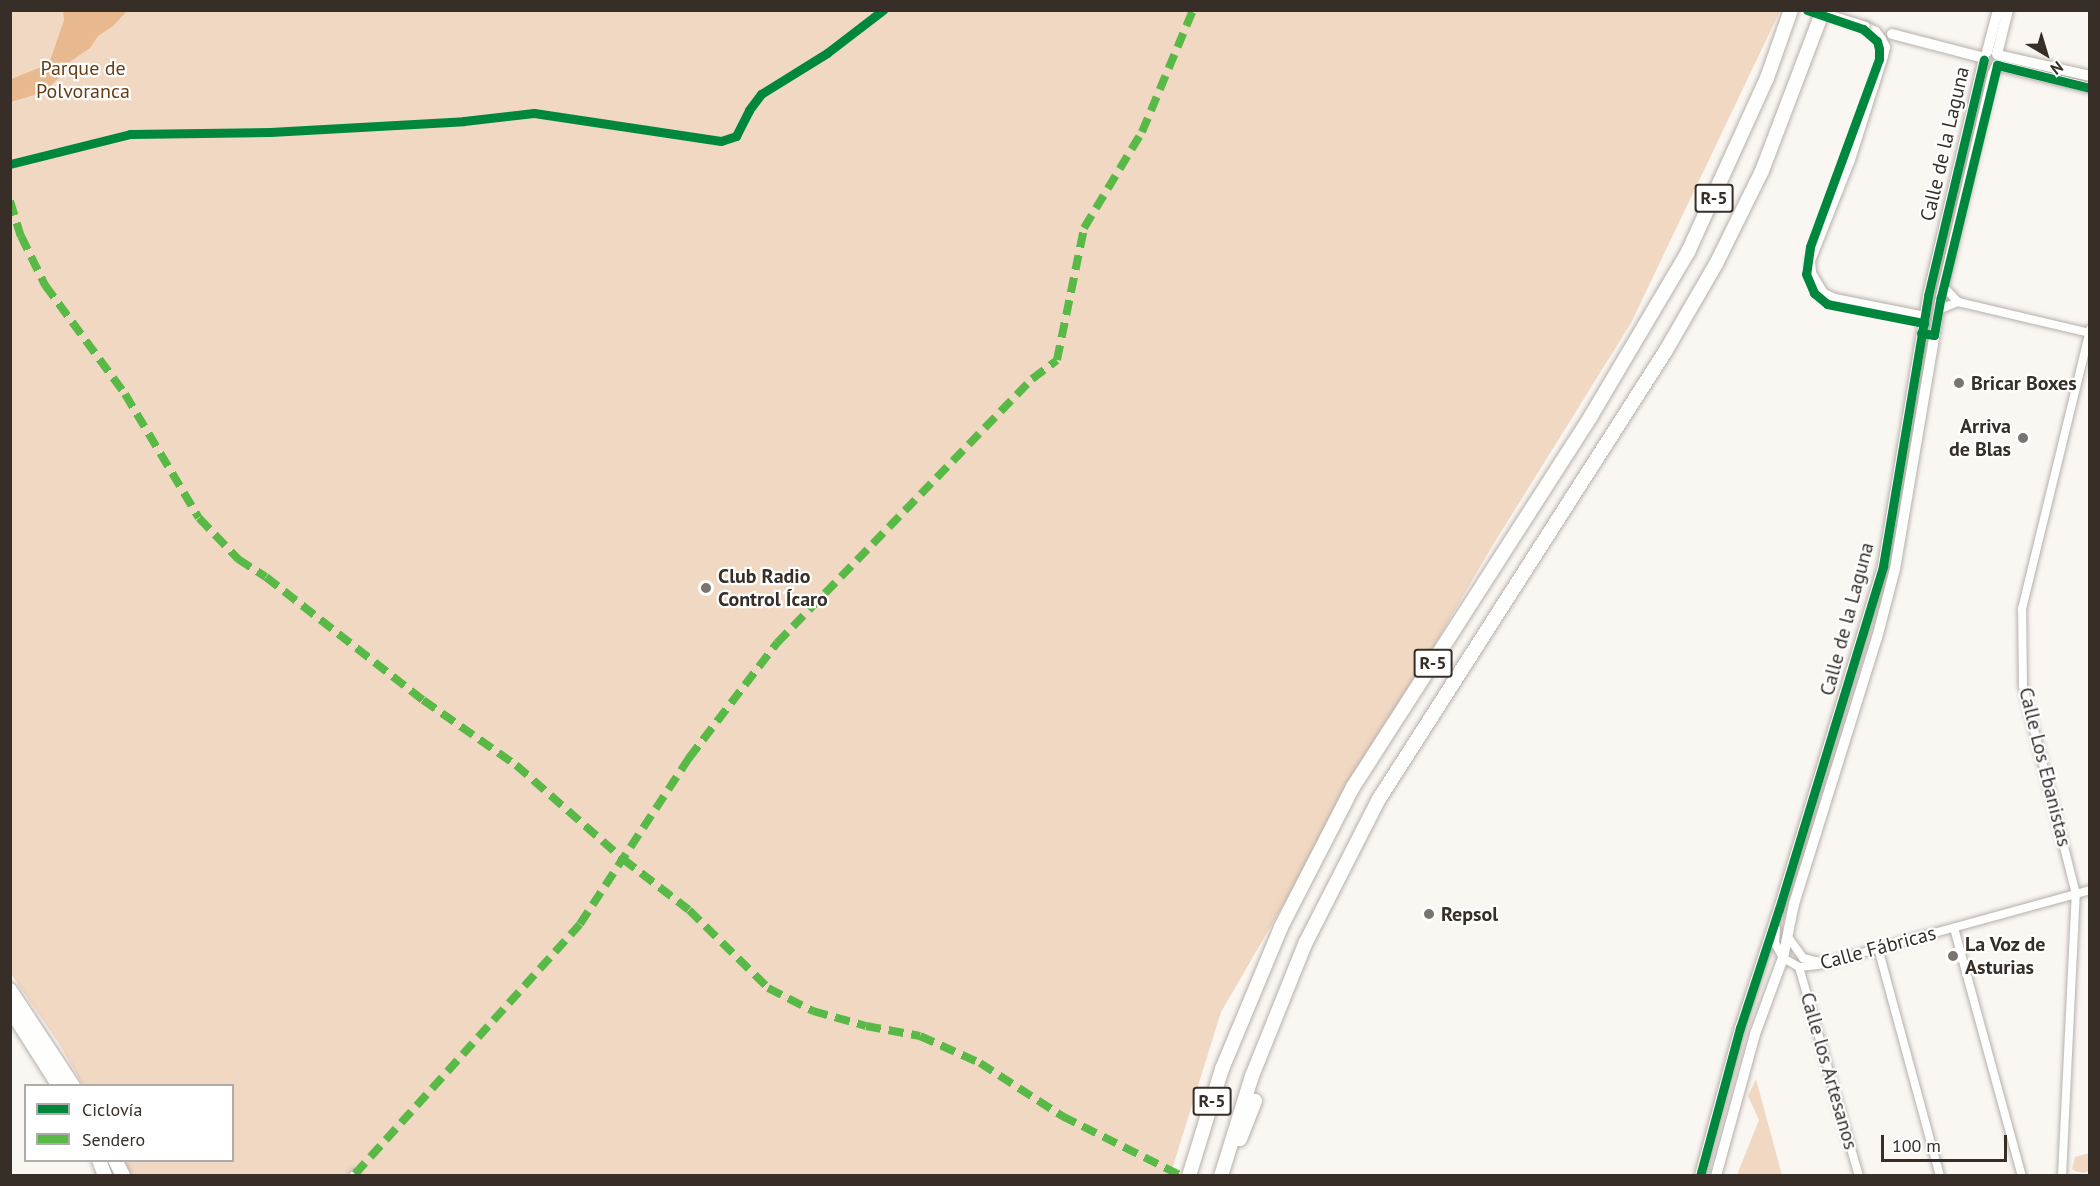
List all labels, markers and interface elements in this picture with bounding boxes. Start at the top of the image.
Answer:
north arrow [2016,24,2076,84]
park label: Parque de Polvoranca [36,56,130,103]
text: N [2047,57,2067,79]
street label: Calle de la Laguna [1916,64,1974,224]
road number: R-5 [1694,183,1734,213]
place label: Bricar Boxes [1971,371,2077,395]
marker: Bricar Boxes [1952,376,1966,390]
place label: Arriva de Blas [1949,414,2011,461]
marker: Arriva de Blas [2016,431,2030,445]
street label: Calle de la Laguna [1815,540,1879,698]
place label: Club Radio Control Ícaro [718,564,828,611]
marker: Club Radio Control Ícaro [699,581,713,595]
road number: R-5 [1414,648,1452,678]
street label: Calle Los Ebanistas [2014,685,2076,849]
place label: Repsol [1441,902,1498,926]
marker: Repsol [1422,907,1436,921]
street label: Calle Fábricas [1818,921,1938,975]
place label: La Voz de Asturias [1965,933,2047,980]
marker: La Voz de Asturias [1946,949,1960,963]
street label: Calle los Artesanos [1795,989,1863,1153]
legend [24,1084,234,1162]
road number: R-5 [1192,1086,1232,1116]
text: Ciclovía [82,1098,142,1121]
scale bar [1884,1123,2010,1161]
text: Sendero [82,1128,145,1151]
text: 100 m [1892,1134,1941,1157]

